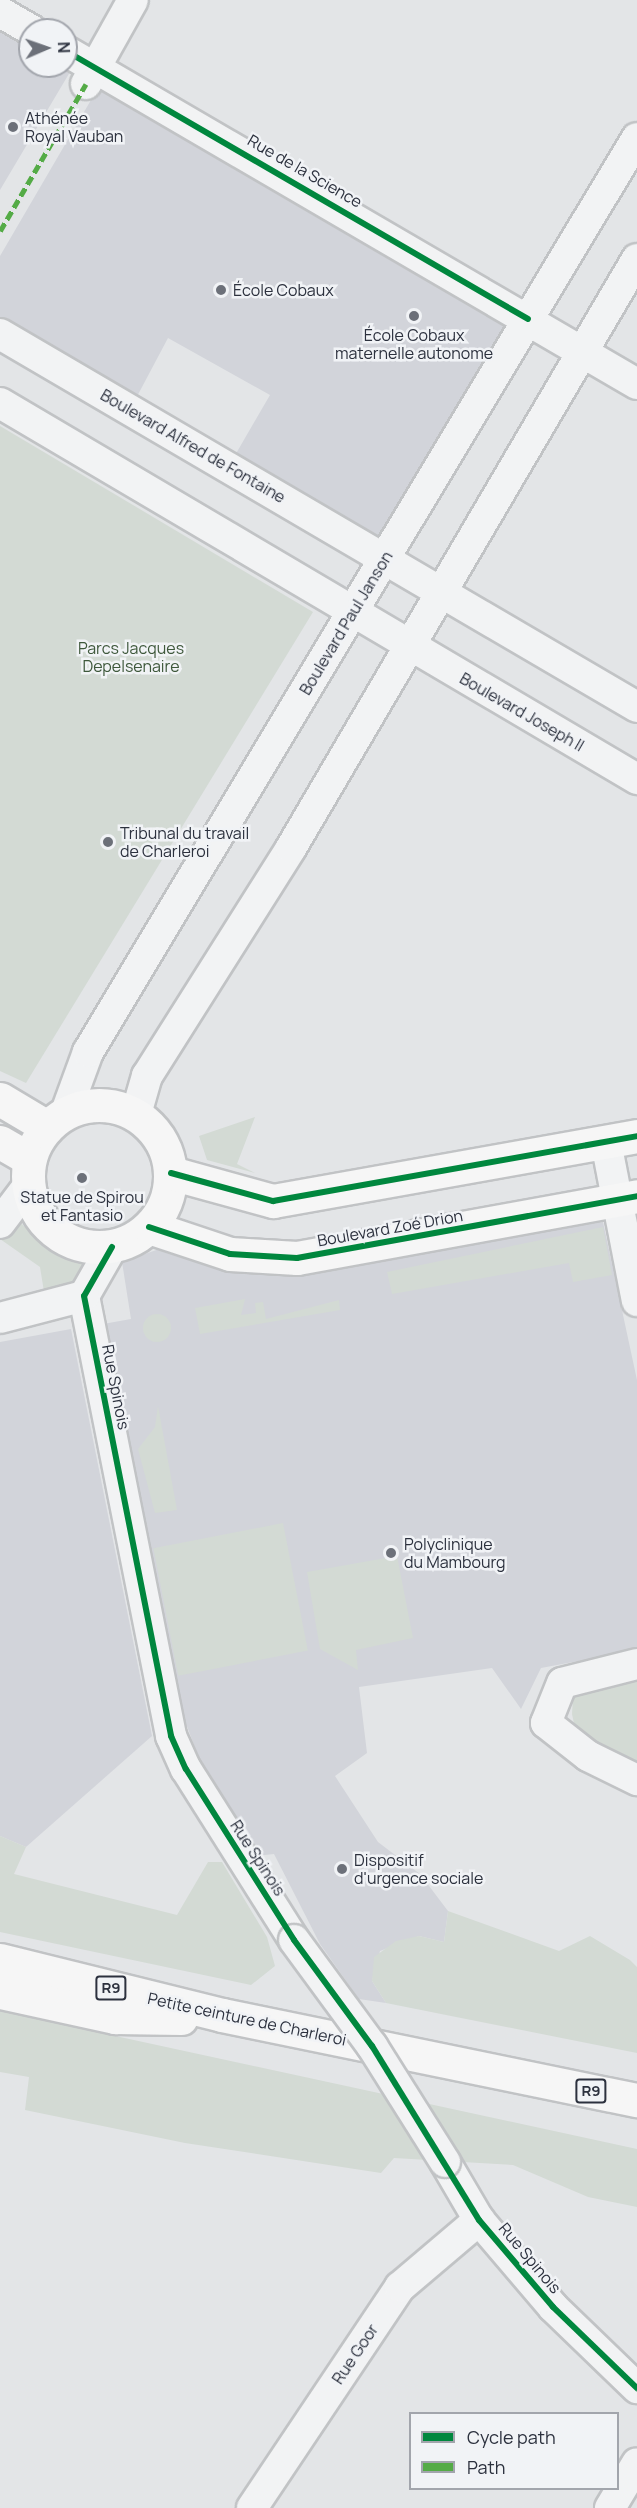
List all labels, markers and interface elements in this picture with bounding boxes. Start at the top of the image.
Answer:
north arrow [18,18,78,78]
text: N [53,41,75,54]
place label: Athénée Royal Vauban [25,108,123,146]
marker: Athénée Royal Vauban [6,120,20,134]
street label: Rue de la Science [244,130,366,212]
place label: École Cobaux [233,280,334,300]
marker: École Cobaux [214,283,228,297]
marker: École Cobaux maternelle autonome [407,309,421,323]
place label: École Cobaux maternelle autonome [335,325,493,363]
street label: Boulevard Alfred de Fontaine [97,385,289,507]
street label: Boulevard Paul Janson [295,548,397,698]
park label: Parcs Jacques Depelsenaire [78,638,184,676]
street label: Boulevard Joseph II [456,669,588,755]
place label: Tribunal du travail de Charleroi [120,823,249,861]
marker: Tribunal du travail de Charleroi [101,835,115,849]
marker: Statue de Spirou et Fantasio [75,1171,89,1185]
place label: Statue de Spirou et Fantasio [20,1187,144,1225]
street label: Boulevard Zoé Drion [316,1206,464,1250]
street label: Rue Spinois [98,1343,134,1431]
place label: Polyclinique du Mambourg [404,1534,505,1572]
marker: Polyclinique du Mambourg [382,1544,400,1562]
street label: Rue Spinois [226,1817,290,1899]
place label: Dispositif d'urgence sociale [354,1850,483,1888]
marker: Dispositif d'urgence sociale [335,1862,349,1876]
road number: R9 [94,1976,128,2000]
street label: Petite ceinture de Charleroi [146,1989,348,2049]
road number: R9 [574,2079,608,2103]
street label: Rue Spinois [495,2219,565,2297]
street label: Rue Goor [328,2320,382,2388]
legend [409,2412,619,2490]
text: Cycle path [467,2425,556,2449]
text: Path [467,2455,505,2479]

